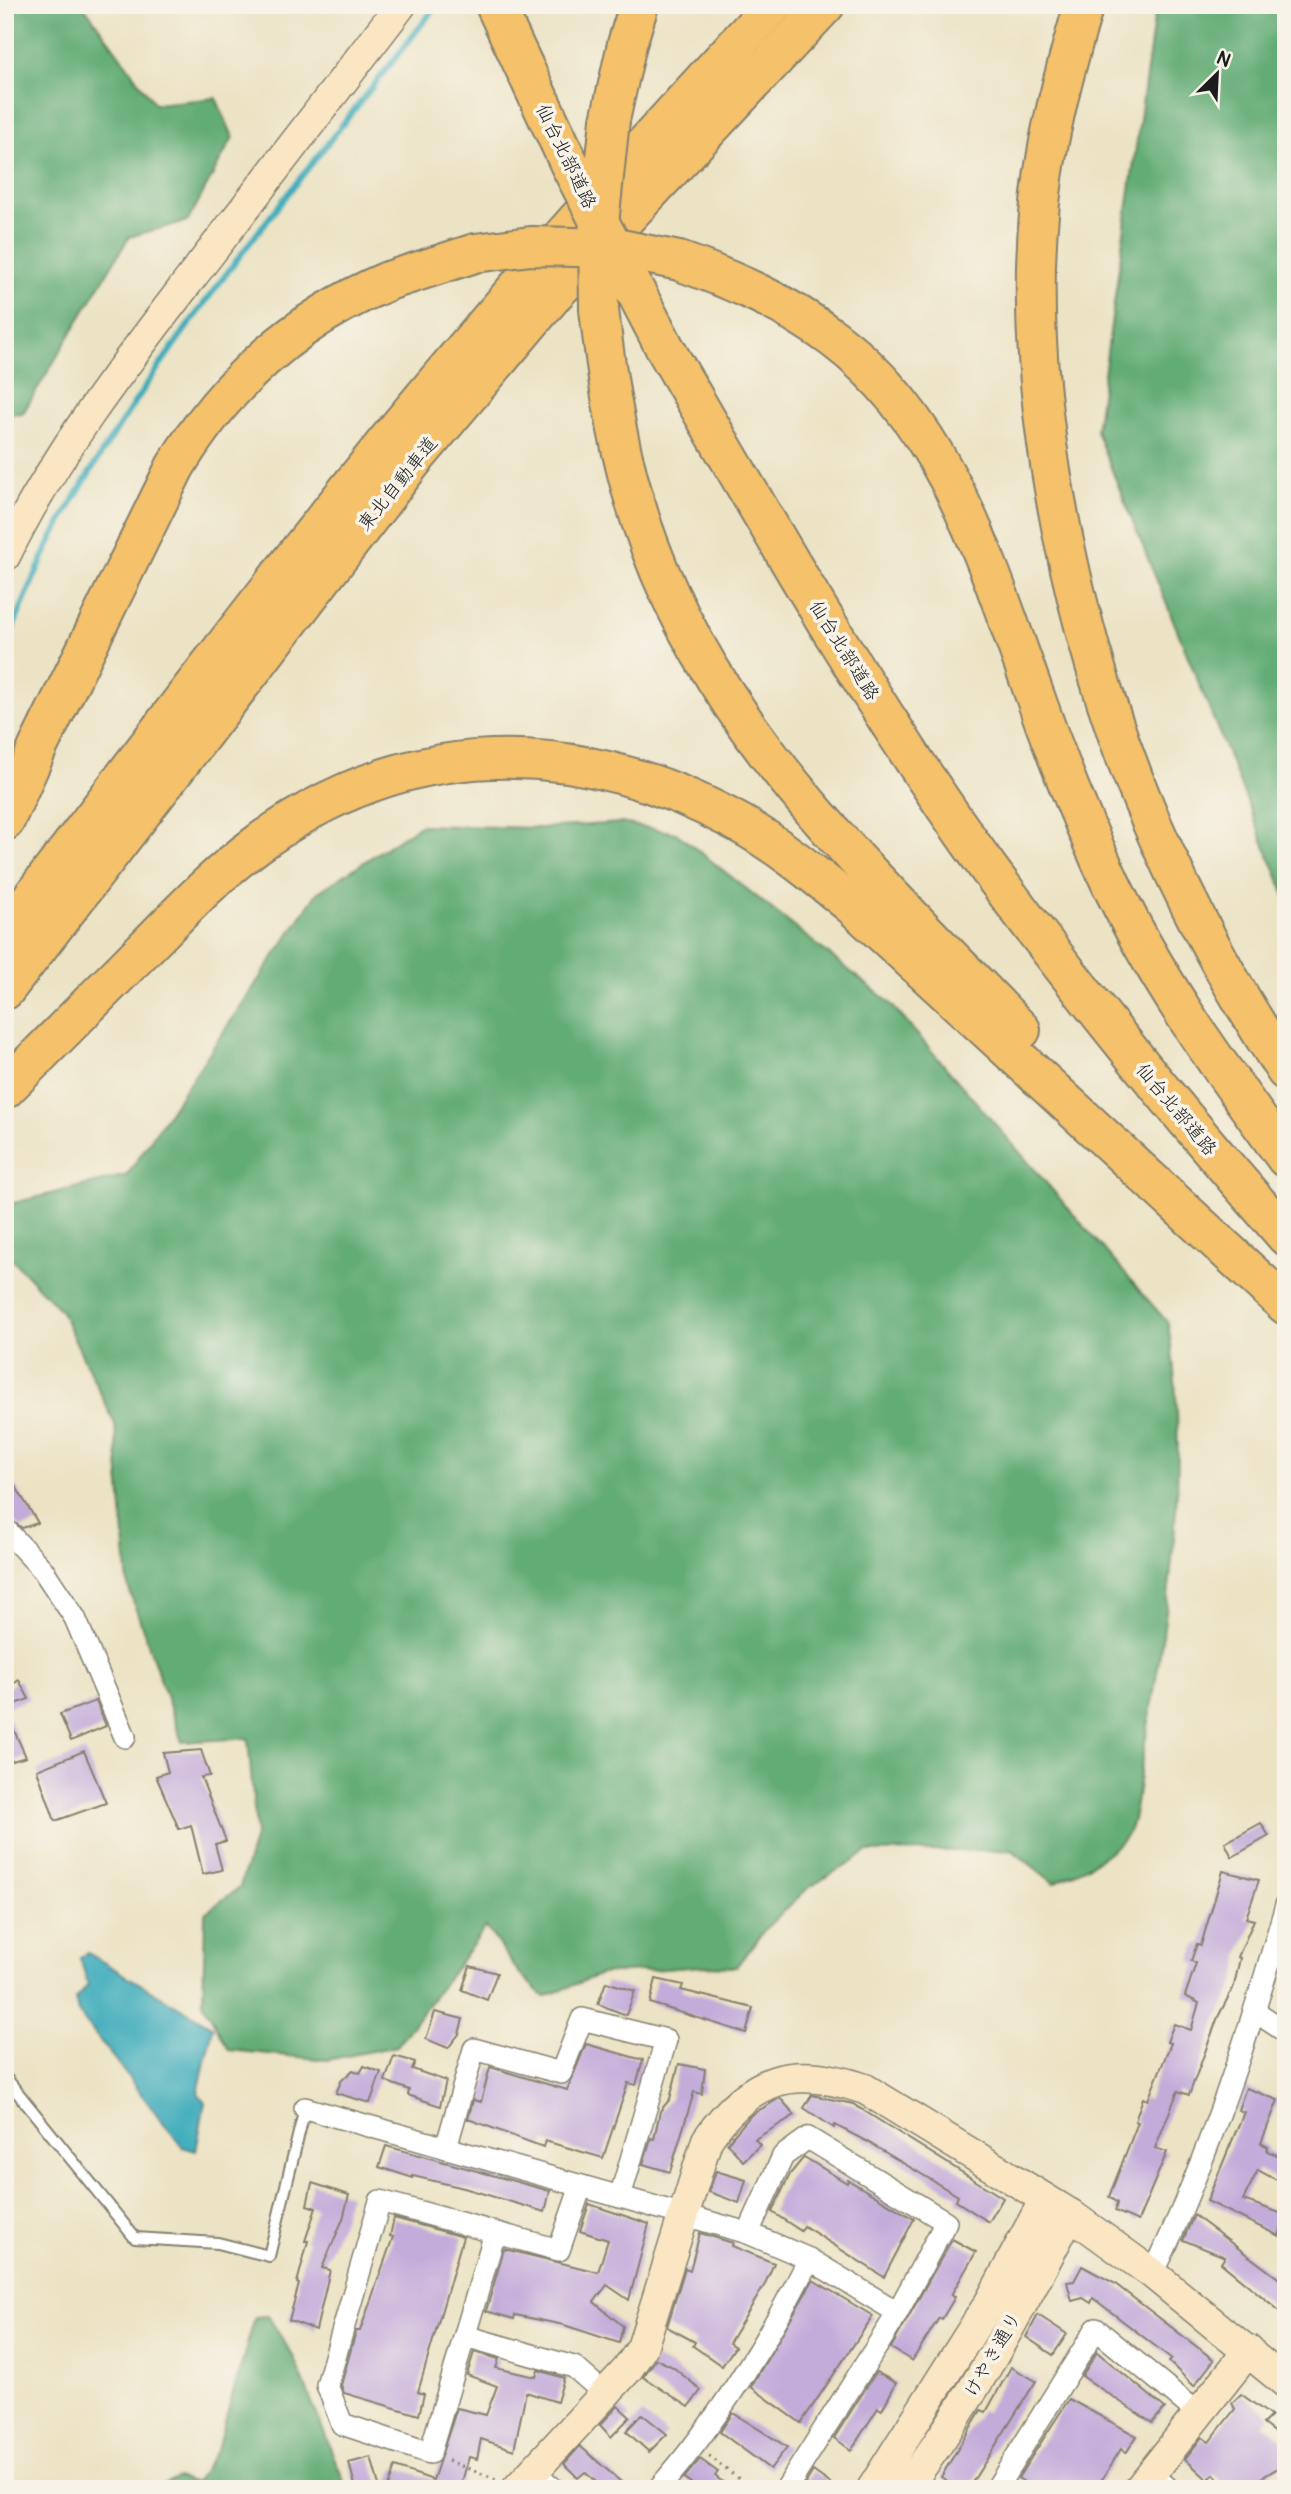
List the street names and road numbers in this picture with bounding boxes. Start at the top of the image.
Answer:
street label: 仙台北部道路 [530,100,602,213]
street label: 東北自動車道 [353,432,443,535]
street label: 仙台北部道路 [804,596,885,705]
street label: 仙台北部道路 [1130,1058,1222,1161]
street label: けやき通り [959,2307,1027,2402]

